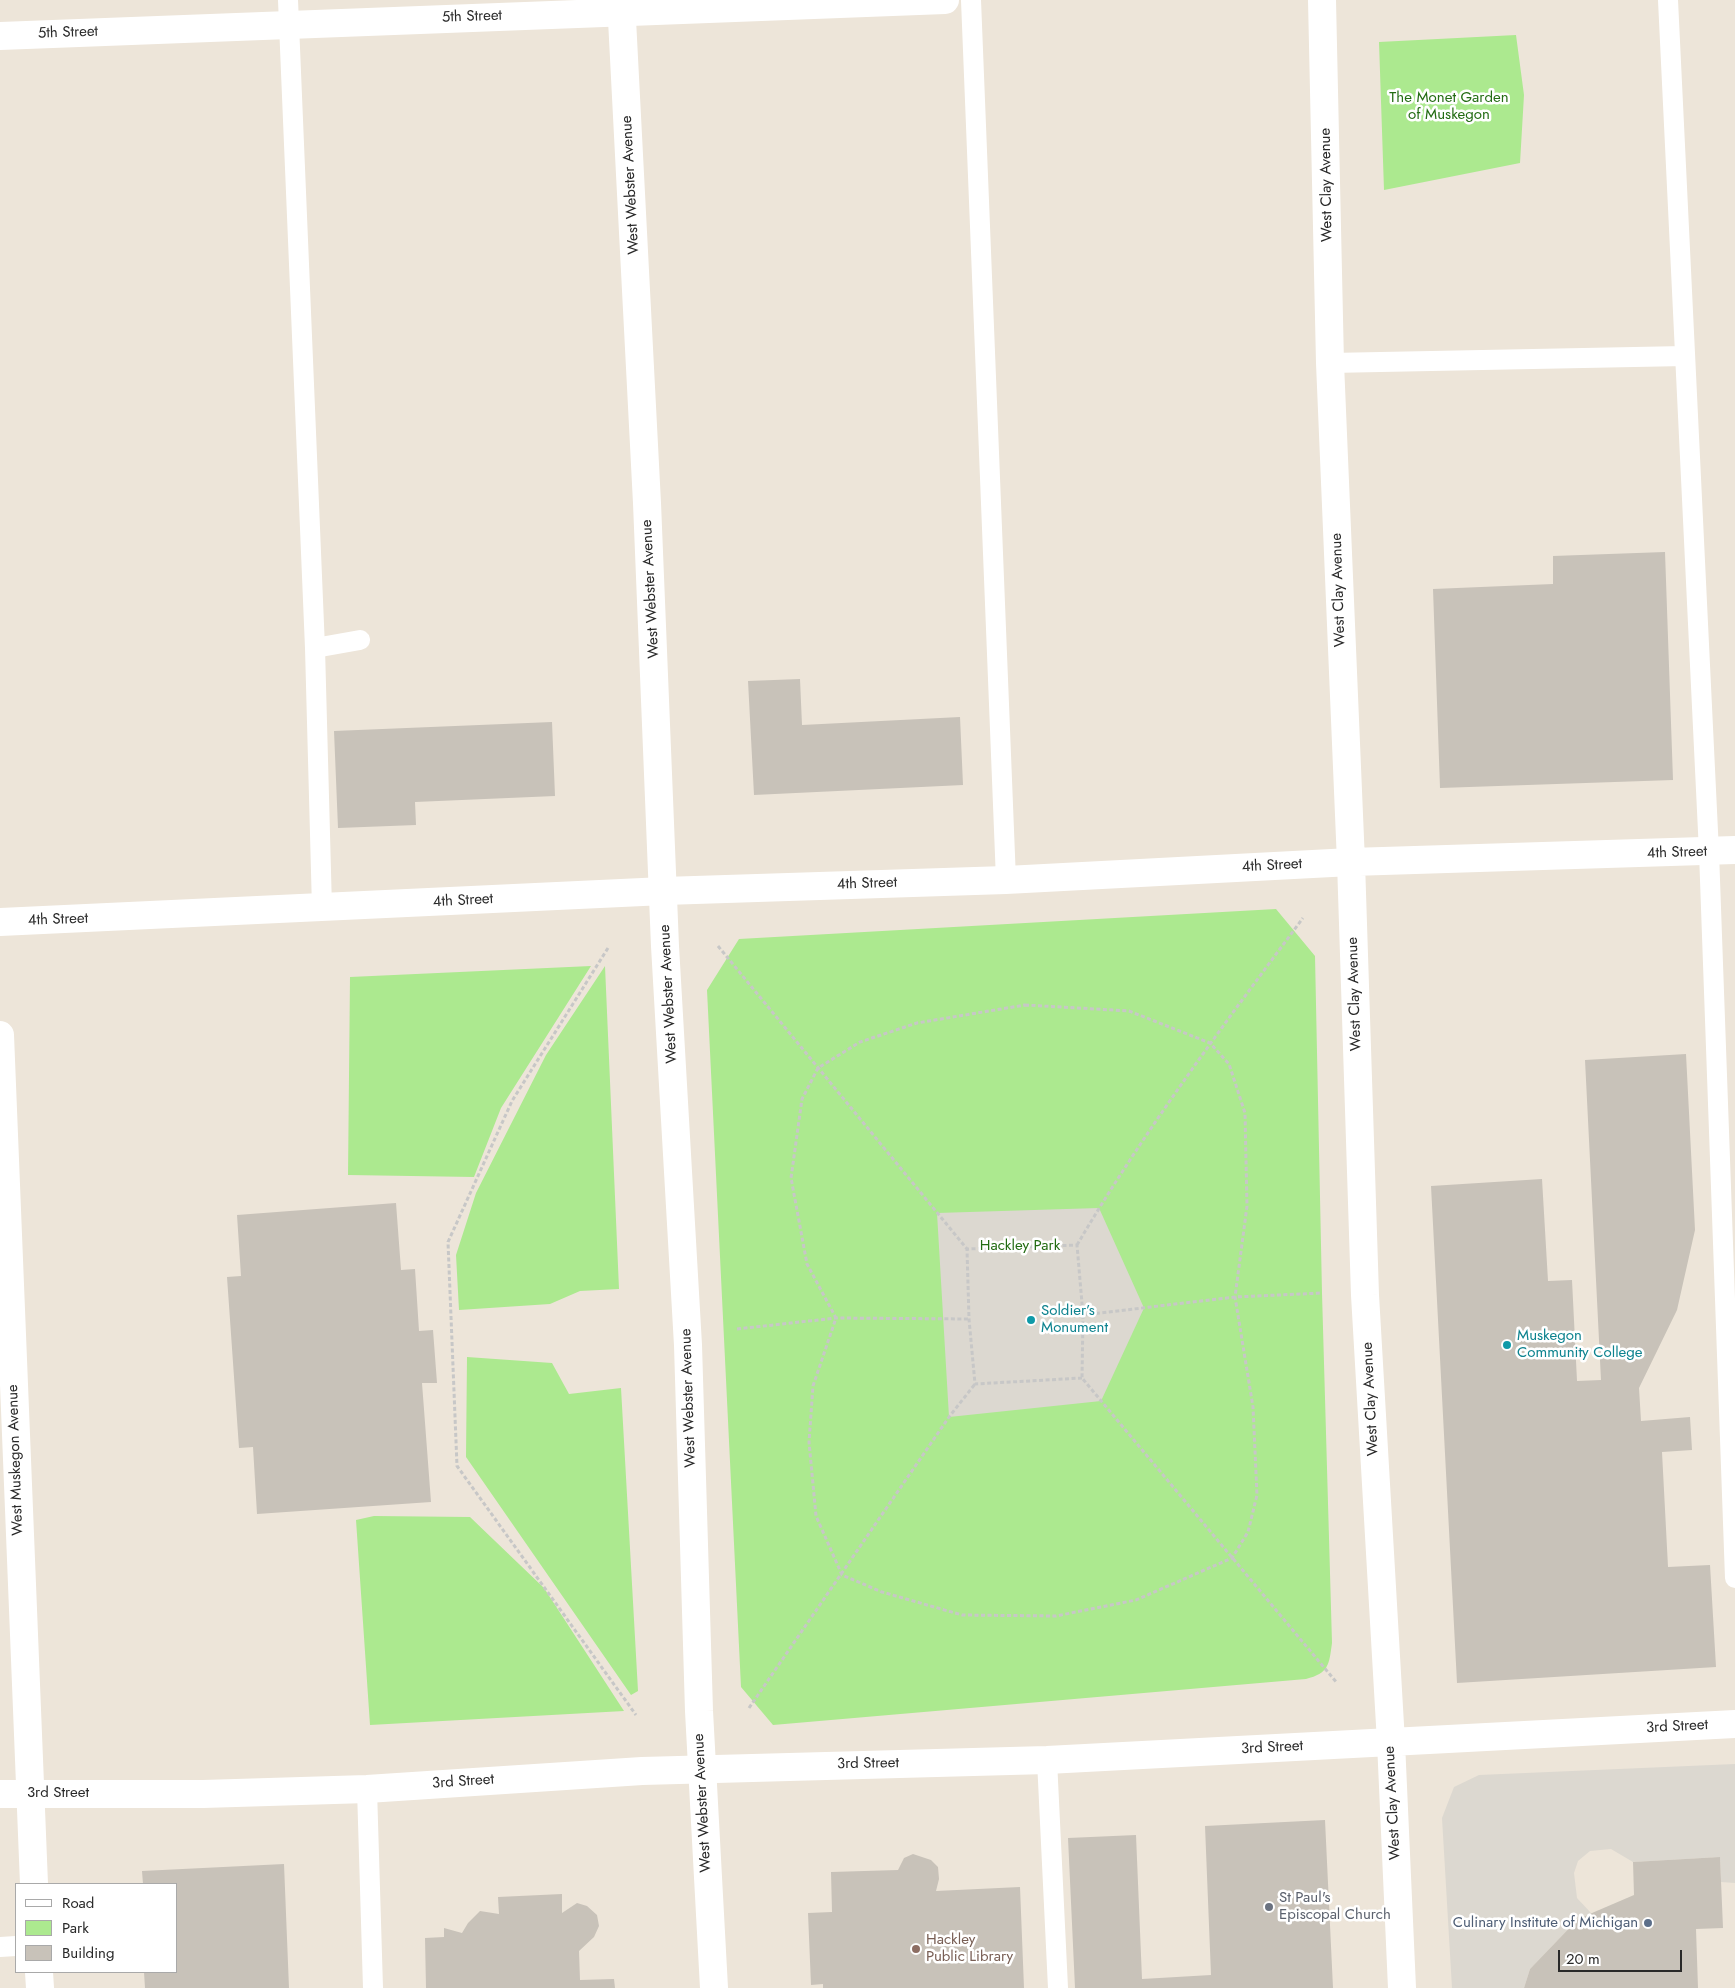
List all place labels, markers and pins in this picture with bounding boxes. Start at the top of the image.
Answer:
place label: Soldier’s Monument [1041,1302,1108,1337]
marker: Soldier’s Monument [1025,1314,1037,1326]
place label: Muskegon Community College [1517,1327,1643,1362]
marker: Muskegon Community College [1501,1339,1513,1351]
place label: St Paul's Episcopal Church [1279,1889,1391,1924]
marker: St Paul's Episcopal Church [1263,1901,1275,1913]
place label: Culinary Institute of Michigan [1453,1914,1638,1932]
marker: Culinary Institute of Michigan [1642,1917,1654,1929]
place label: Hackley Public Library [926,1931,1013,1966]
marker: Hackley Public Library [910,1943,922,1955]

